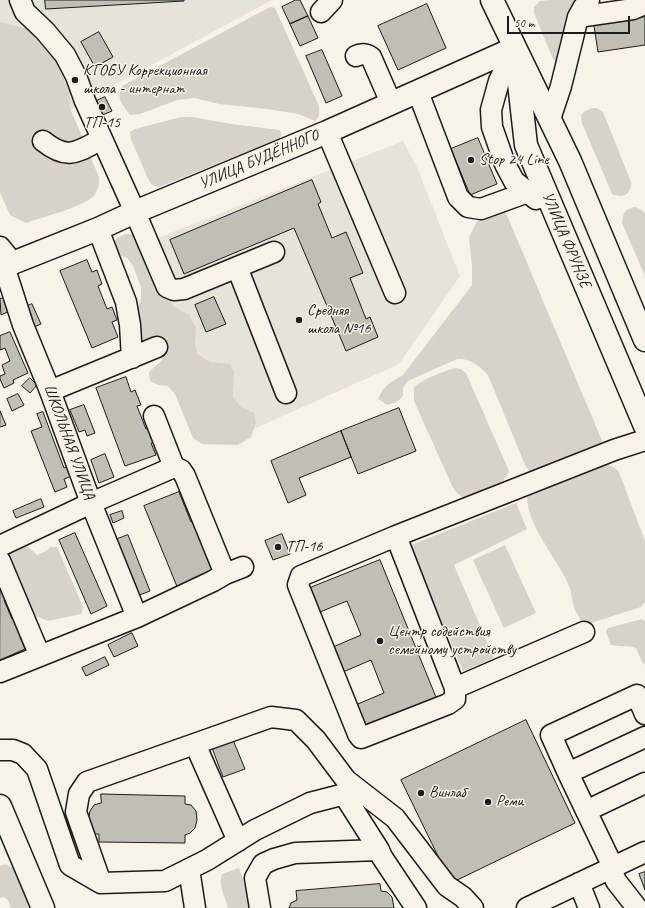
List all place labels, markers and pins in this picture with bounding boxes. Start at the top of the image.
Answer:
place label: КГОБУ Коррекционная школа - интернат [83,61,207,99]
marker: КГОБУ Коррекционная школа - интернат [70,75,80,85]
marker: ТП-15 [97,102,107,112]
place label: ТП-15 [84,113,120,133]
place label: Stop 24 Line [479,150,549,170]
marker: Stop 24 Line [466,155,476,165]
place label: Средняя школа №16 [307,301,371,339]
marker: Средняя школа №16 [294,315,304,325]
place label: ТП-16 [286,537,323,557]
marker: ТП-16 [273,542,283,552]
place label: Центр содействия семейному устройству [388,622,516,660]
marker: Центр содействия семейному устройству [375,636,385,646]
place label: Винлаб [429,783,466,803]
marker: Винлаб [416,788,426,798]
place label: Реми [496,792,524,812]
marker: Реми [483,797,493,807]

